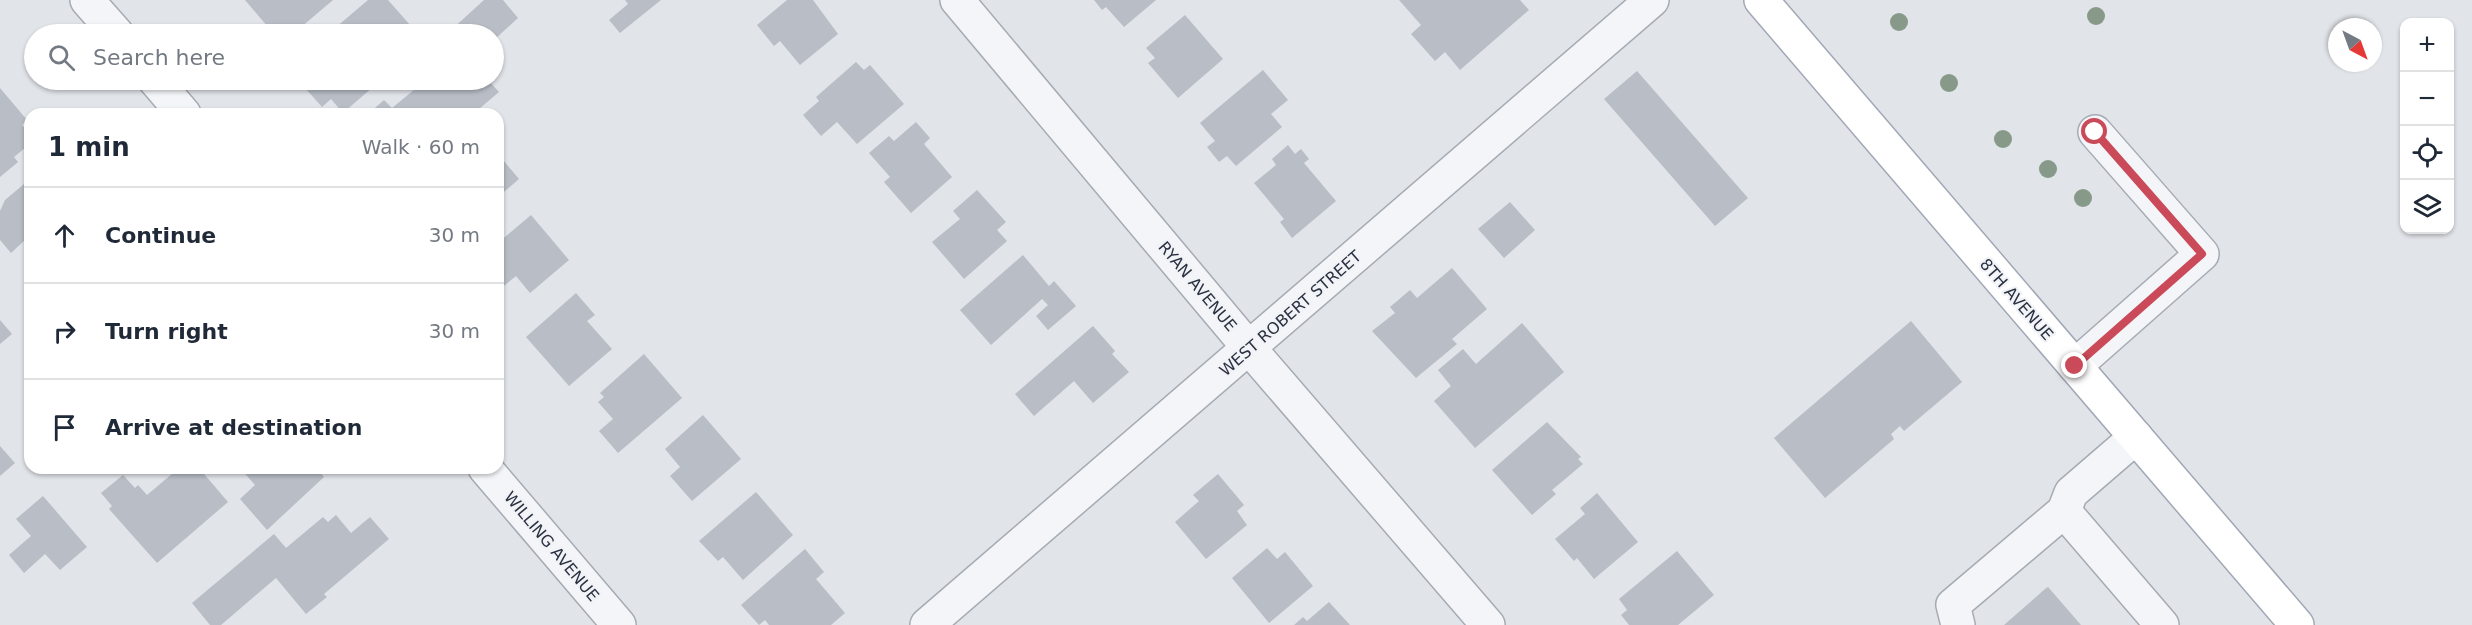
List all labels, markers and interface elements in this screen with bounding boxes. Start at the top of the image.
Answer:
north arrow [2328,18,2382,72]
map controls [2400,18,2454,234]
button: + [2400,18,2454,72]
search box [24,24,504,90]
icon: search [45,41,78,74]
text: Search here [93,45,225,70]
button: − [2400,72,2454,126]
route start [2081,118,2107,144]
button: locate [2400,126,2454,180]
text: 1 min [48,132,130,162]
text: Walk · 60 m [362,135,480,159]
button: layers [2400,180,2454,234]
icon: ahead [48,219,81,252]
text: Continue [105,223,216,248]
text: 30 m [429,223,480,247]
street label: RYAN AVENUE [1155,238,1241,335]
street label: WEST ROBERT STREET [1216,246,1365,380]
street label: 8TH AVENUE [1976,255,2057,344]
icon: right [48,315,81,348]
text: Turn right [105,319,228,344]
text: 30 m [429,319,480,343]
route end [2061,352,2087,378]
icon: arrive [48,411,81,444]
text: Arrive at destination [105,415,362,440]
street label: WILLING AVENUE [500,488,603,605]

